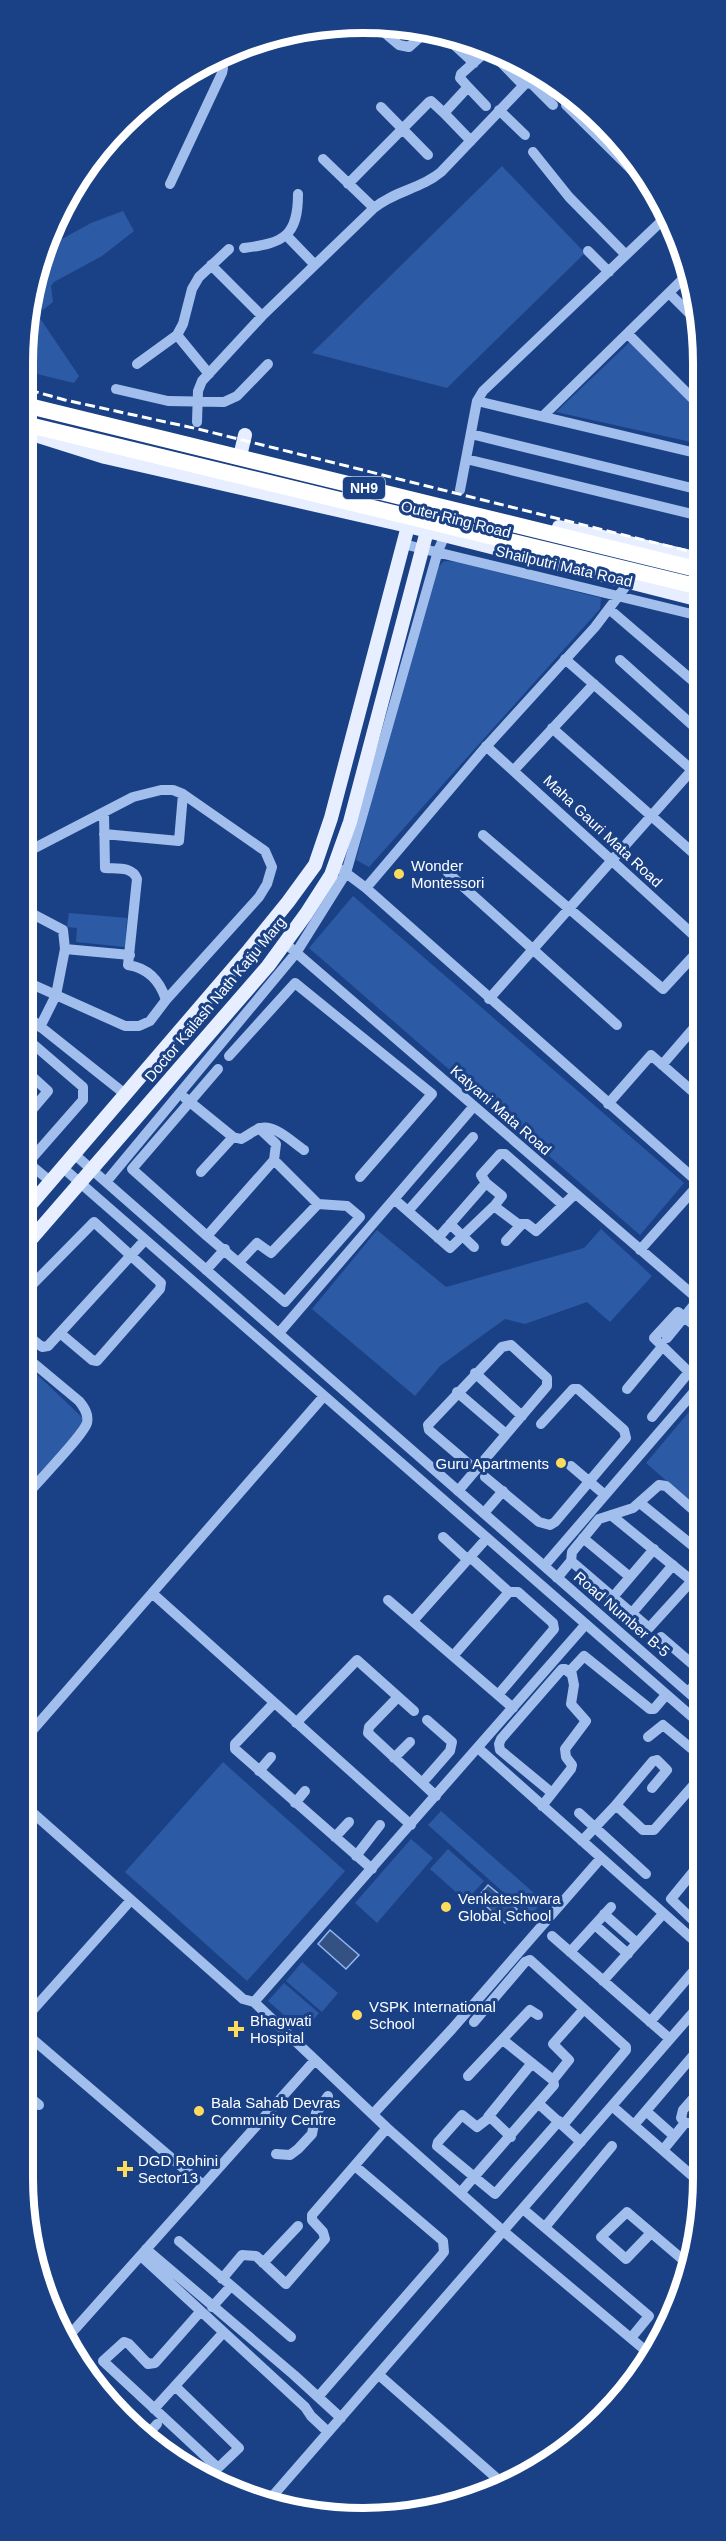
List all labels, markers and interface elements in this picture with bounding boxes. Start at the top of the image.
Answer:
road number: NH9 [343,477,385,499]
street label: Outer Ring Road [399,497,513,541]
street label: Shailputri Mata Road [494,542,634,590]
street label: Maha Gauri Mata Road [540,772,666,890]
place label: Wonder Montessori [411,857,484,891]
marker: Wonder Montessori [392,867,406,881]
street label: Doctor Kailash Nath Katju Marg [141,913,289,1085]
street label: Katyani Mata Road [447,1062,555,1158]
place label: Guru Apartments [436,1455,549,1472]
marker: Guru Apartments [554,1456,568,1470]
street label: Road Number B-5 [571,1568,673,1660]
place label: Venkateshwara Global School [458,1890,561,1924]
marker: Venkateshwara Global School [439,1900,453,1914]
place label: VSPK International School [369,1998,496,2032]
marker: VSPK International School [350,2008,364,2022]
place label: Bhagwati Hospital [250,2012,312,2046]
marker: Bhagwati Hospital [227,2020,245,2038]
place label: Bala Sahab Devras Community Centre [211,2094,340,2128]
marker: Bala Sahab Devras Community Centre [192,2104,206,2118]
place label: DGD Rohini Sector13 [138,2152,218,2186]
marker: DGD Rohini Sector13 [116,2160,134,2178]

